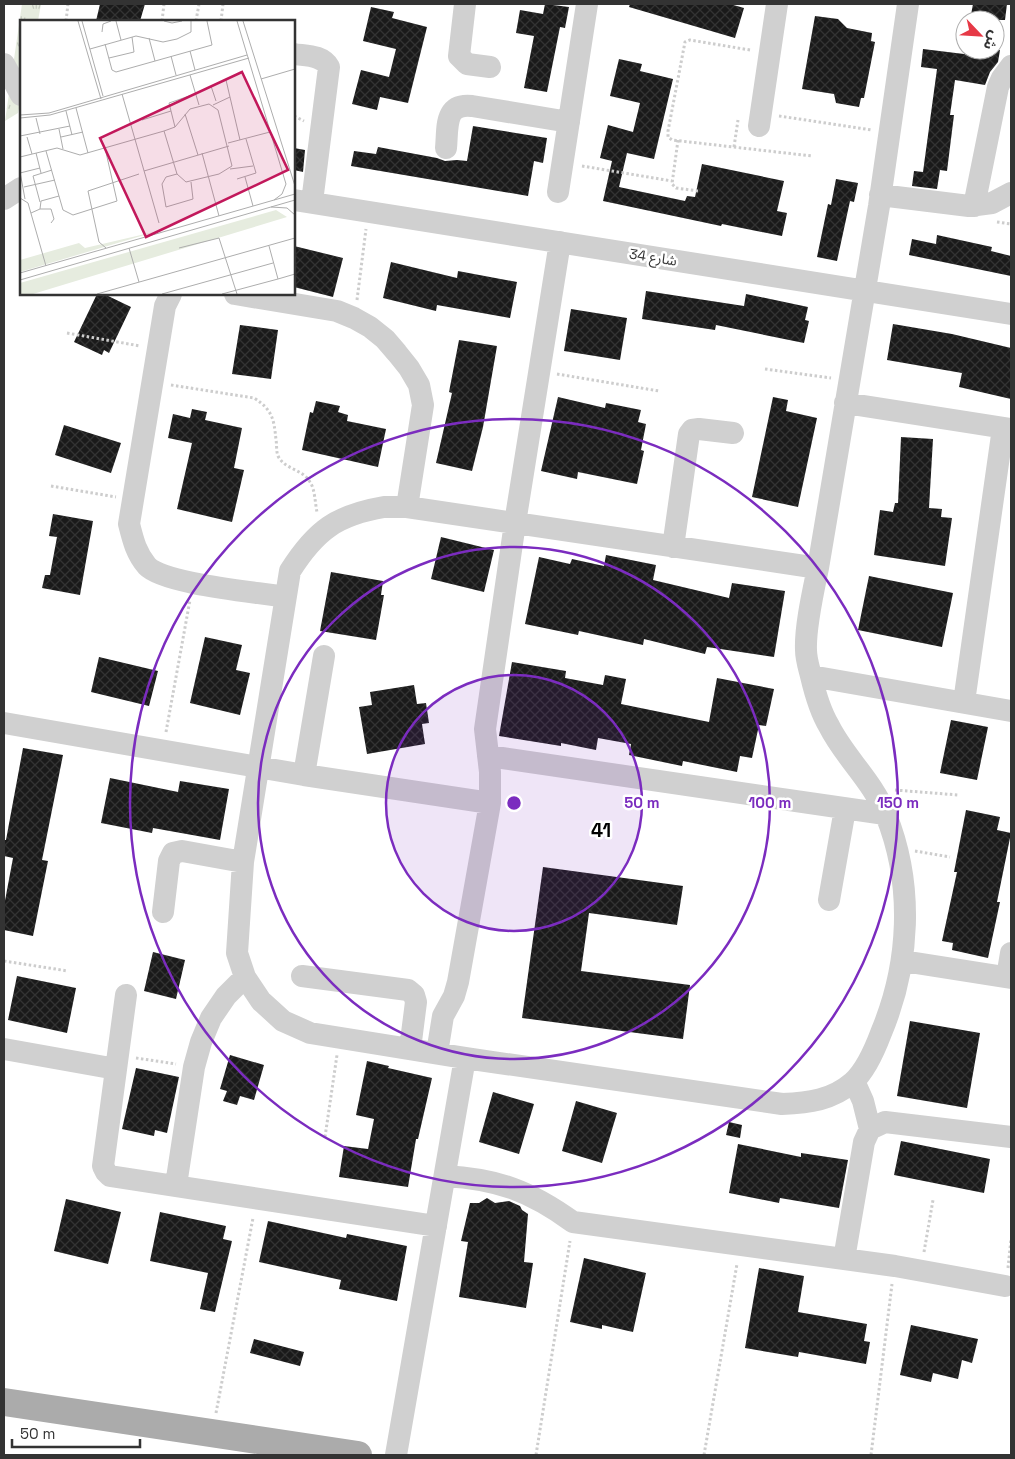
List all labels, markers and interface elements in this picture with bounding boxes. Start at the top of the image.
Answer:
north arrow [955,10,1005,60]
inset map [20,20,295,295]
text: ش [980,28,1004,53]
street label: شارع 34 [628,244,678,272]
text: 50 m [624,793,660,812]
text: 100 m [749,793,791,812]
text: 150 m [877,793,919,812]
centre of rings [505,794,523,812]
district label: 41 [591,818,611,843]
scale bar [12,1416,140,1448]
text: 50 m [20,1424,55,1443]

